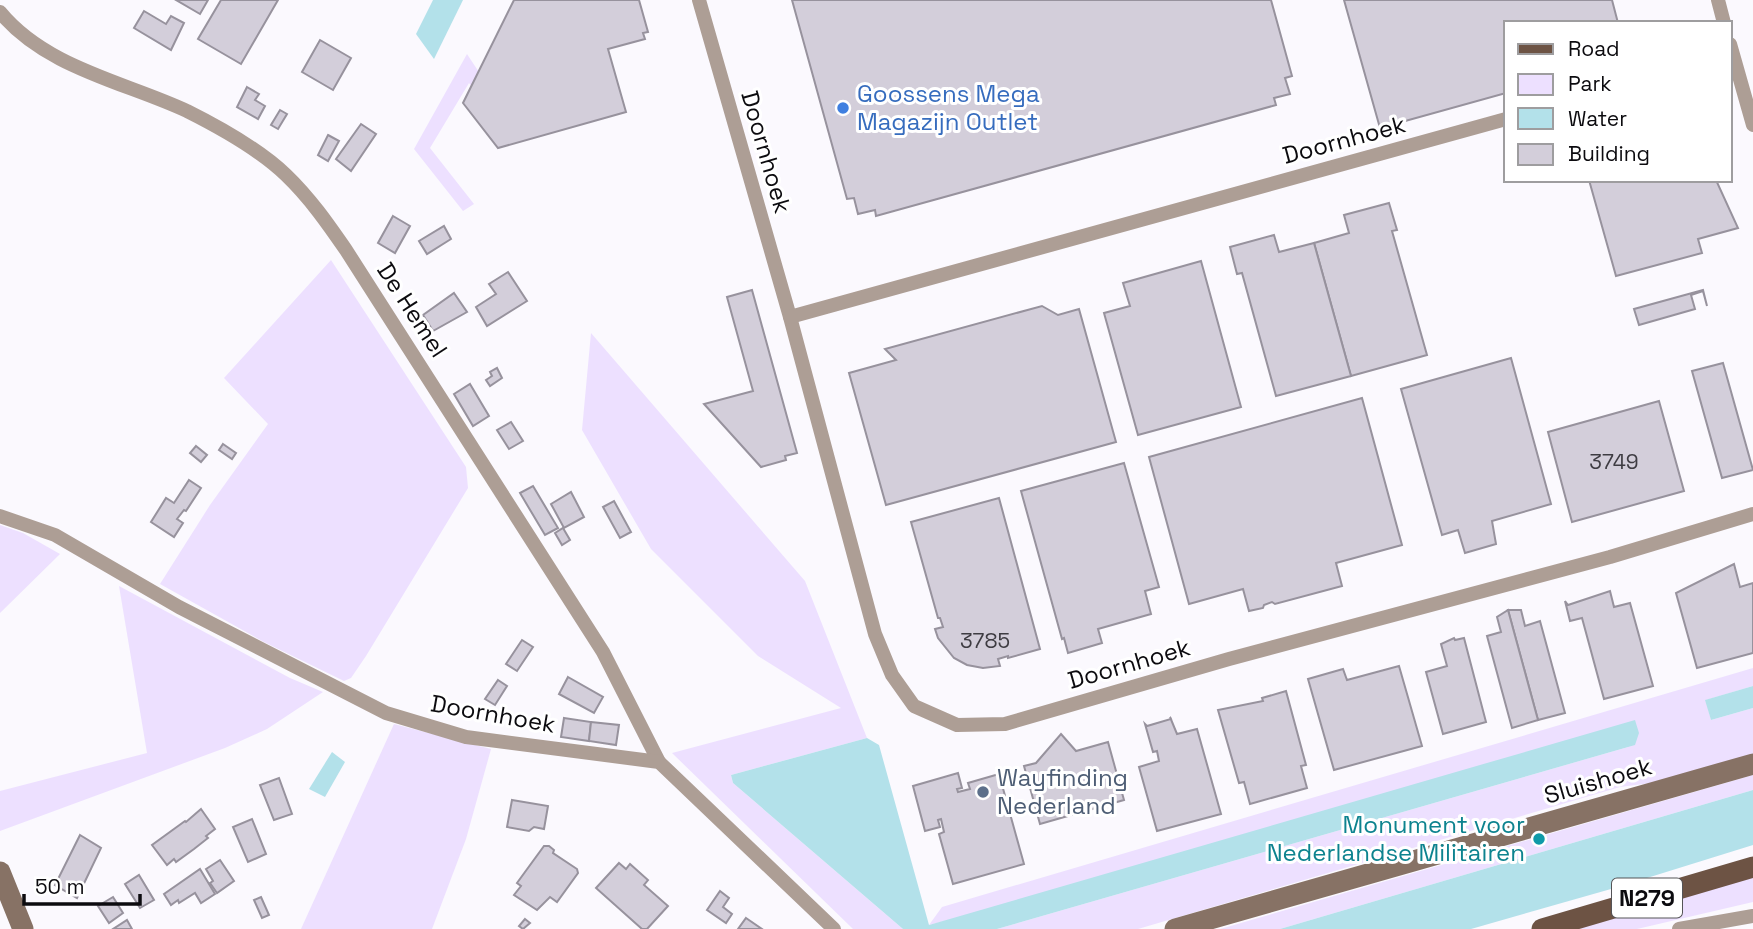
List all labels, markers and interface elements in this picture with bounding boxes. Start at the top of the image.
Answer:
legend [1504,21,1732,182]
text: Road [1568,35,1620,62]
text: Park [1568,70,1612,97]
place label: Goossens Mega Magazijn Outlet [857,78,1040,137]
street label: Doornhoek [734,87,799,217]
marker: Goossens Mega Magazijn Outlet [835,100,851,116]
text: Water [1568,105,1627,132]
street label: Doornhoek [1279,108,1409,171]
text: Building [1568,140,1650,167]
street label: De Hemel [370,256,455,363]
house number: 3749 [1589,448,1639,475]
house number: 3785 [960,627,1010,654]
street label: Doornhoek [1064,631,1194,696]
street label: Doornhoek [428,687,558,740]
street label: Sluishoek [1540,750,1655,811]
place label: Wayfinding Nederland [997,762,1128,821]
marker: Wayfinding Nederland [975,784,991,800]
place label: Monument voor Nederlandse Militairen [1267,809,1525,868]
marker: Monument voor Nederlandse Militairen [1531,831,1547,847]
scale bar [24,862,140,906]
text: 50 m [35,873,85,900]
road number: N279 [1612,878,1682,917]

